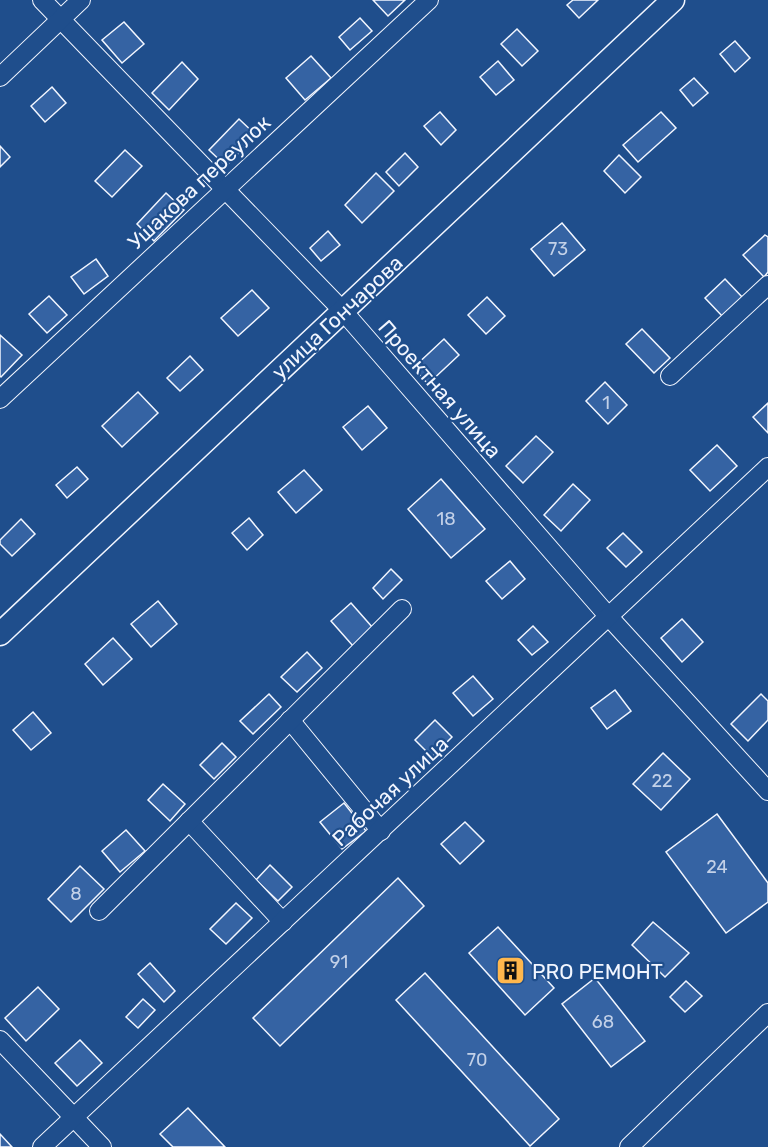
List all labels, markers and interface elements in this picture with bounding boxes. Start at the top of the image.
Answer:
street label: Ушакова переулок [123,110,275,254]
house number: 73 [548,238,568,260]
street label: улица Гончарова [266,250,408,384]
street label: Проектная улица [373,315,507,463]
house number: 1 [602,392,610,414]
house number: 18 [436,508,456,530]
street label: Рабочая улица [327,731,453,851]
house number: 22 [651,770,673,792]
house number: 24 [706,856,728,878]
house number: 8 [70,883,82,905]
house number: 91 [330,951,348,973]
building icon: PRO РЕМОНТ [495,955,527,987]
place label: PRO РЕМОНТ [532,959,663,984]
house number: 68 [592,1011,614,1033]
house number: 70 [467,1049,487,1071]

